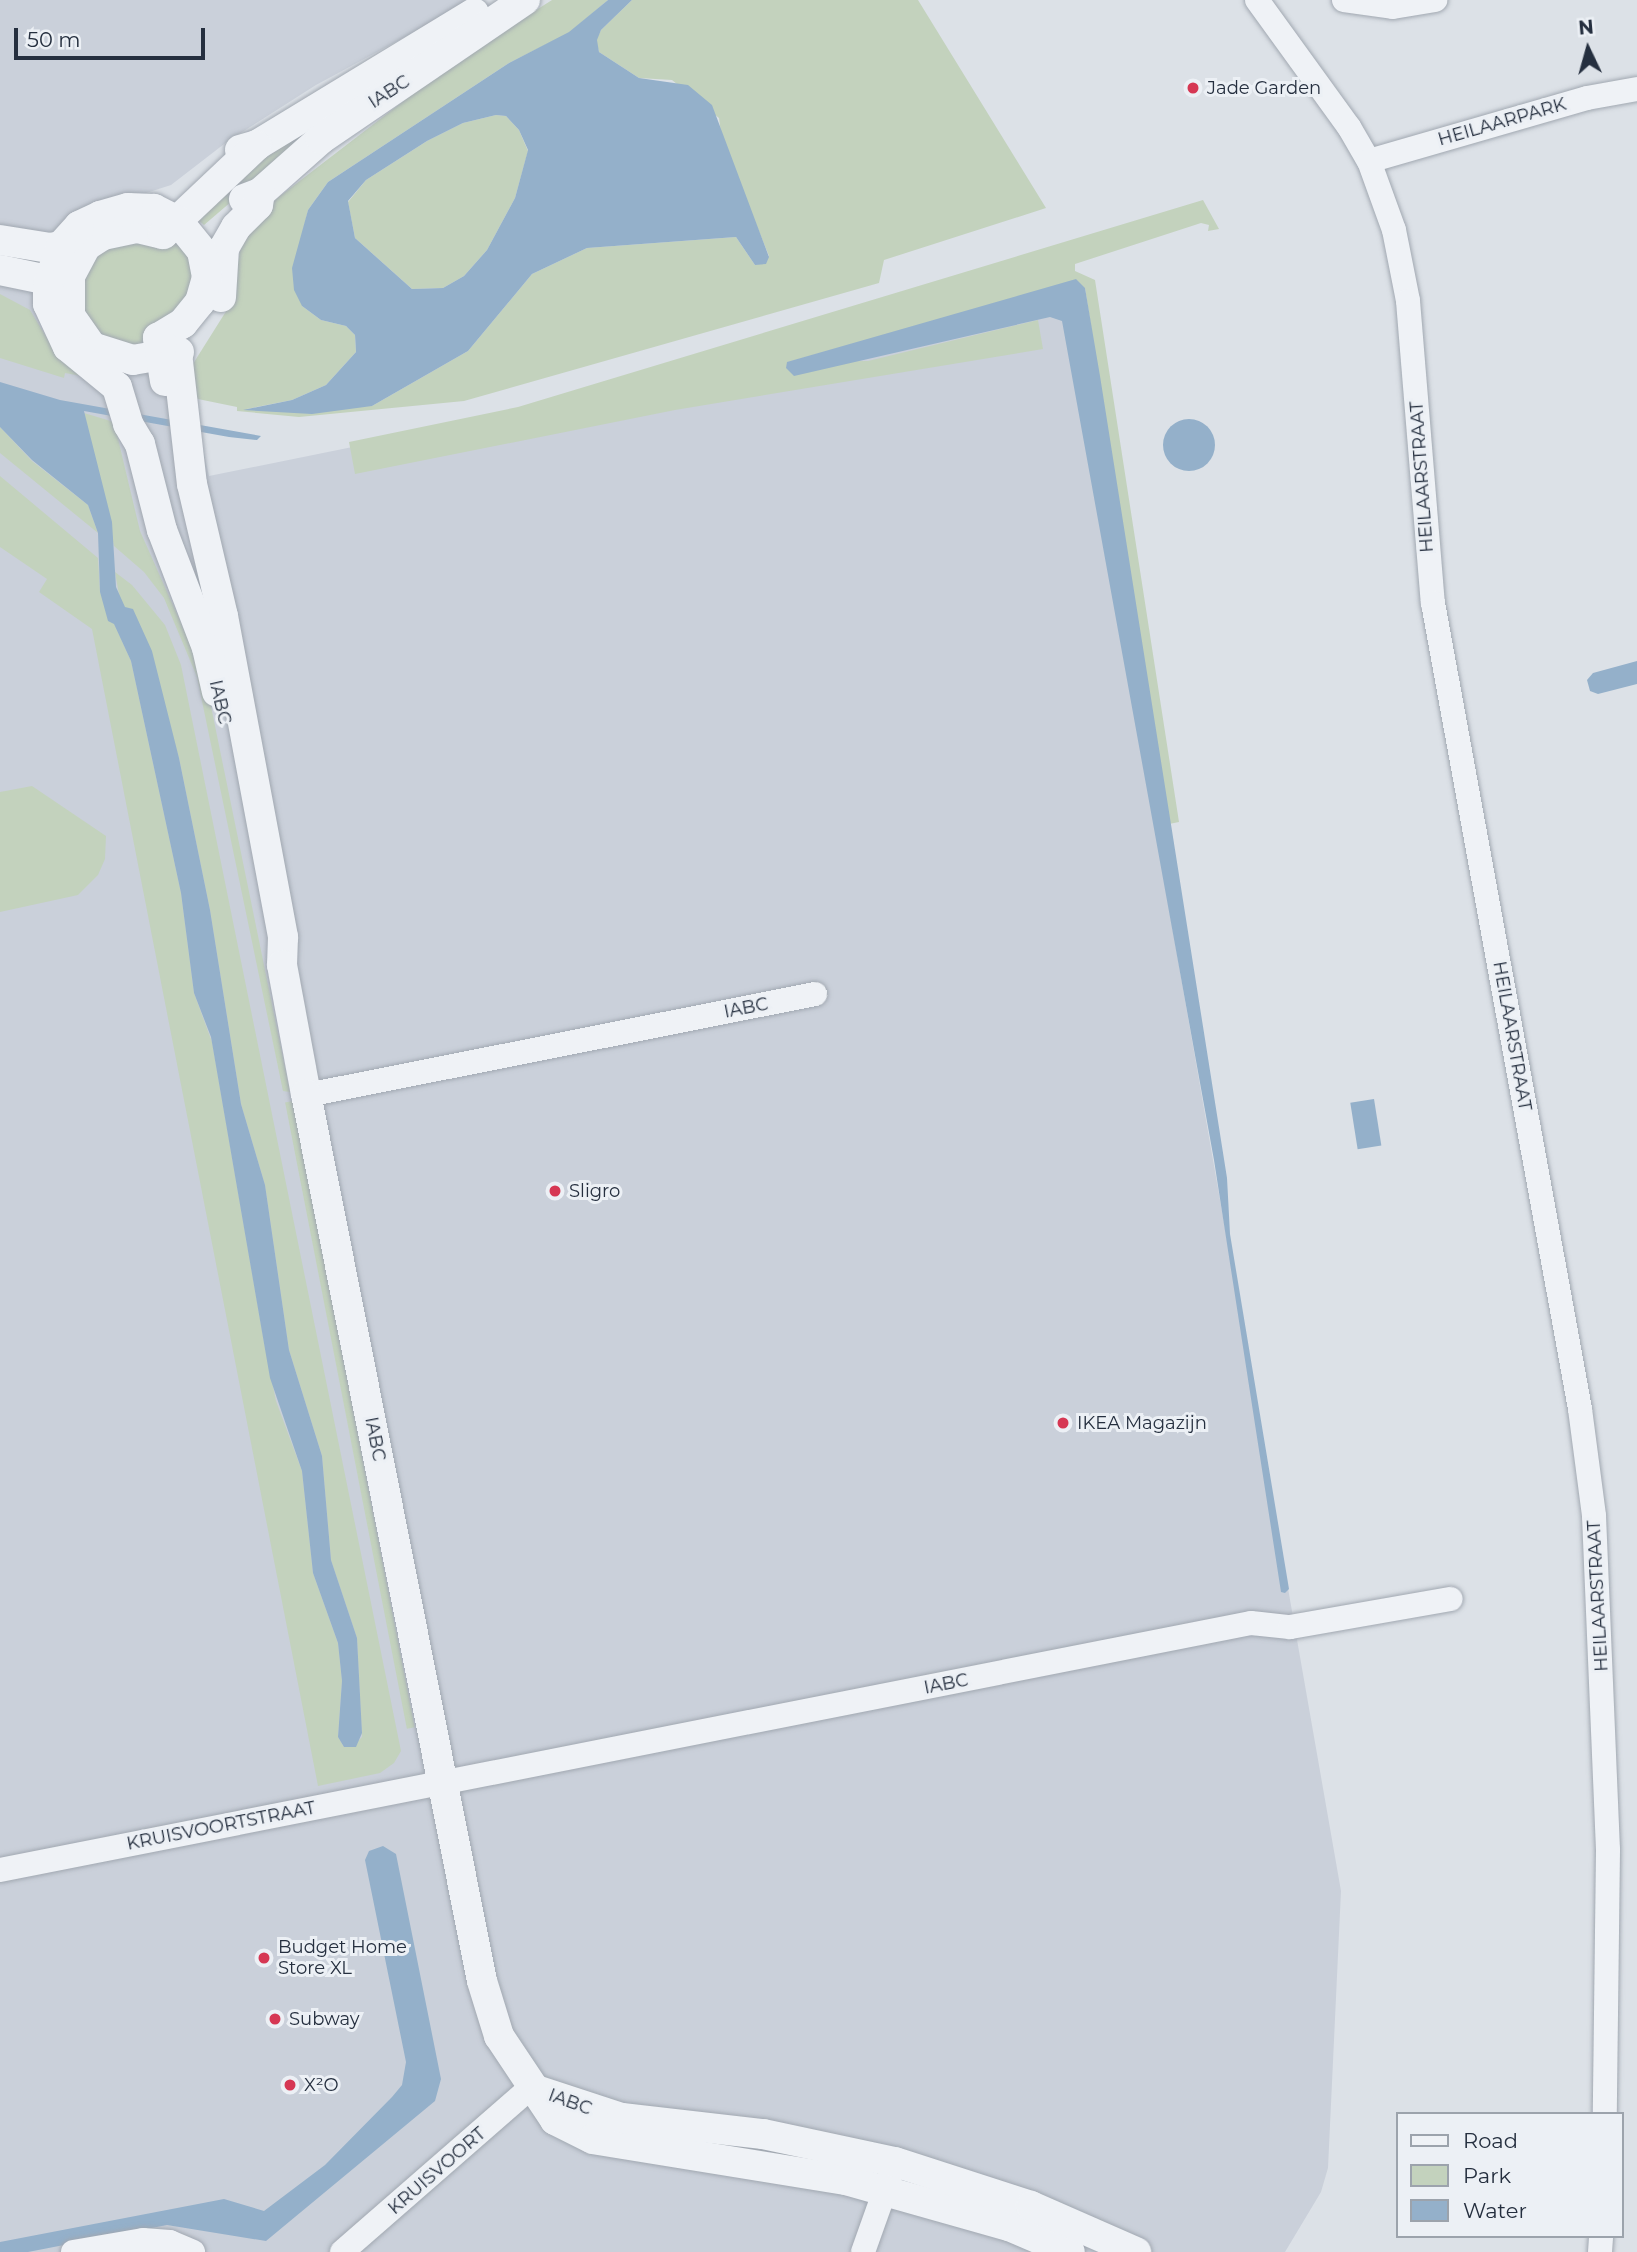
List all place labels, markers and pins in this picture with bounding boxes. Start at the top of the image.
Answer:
place label: Jade Garden [1207,77,1321,99]
marker: Jade Garden [1185,80,1201,96]
place label: Sligro [569,1180,620,1202]
marker: Sligro [547,1183,563,1199]
place label: IKEA Magazijn [1077,1412,1207,1434]
marker: IKEA Magazijn [1055,1415,1071,1431]
place label: Budget Home Store XL [278,1937,407,1980]
marker: Budget Home Store XL [256,1950,272,1966]
place label: Subway [289,2008,360,2030]
marker: Subway [267,2011,283,2027]
place label: X²O [304,2074,339,2096]
marker: X²O [282,2077,298,2093]

